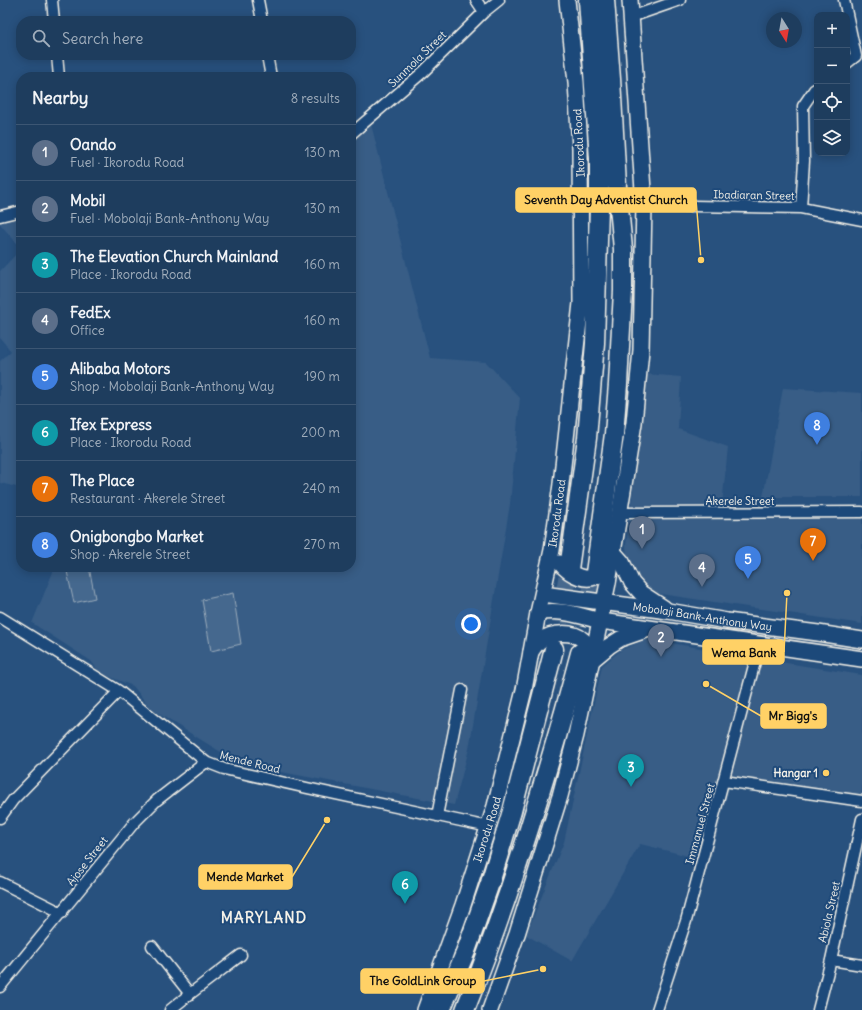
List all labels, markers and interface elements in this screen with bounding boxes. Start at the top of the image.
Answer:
north arrow [766,12,802,48]
map controls [814,12,850,156]
button: + [814,12,850,48]
search box [16,16,356,60]
icon: search [30,27,52,49]
street label: Sunmola Street [385,28,449,90]
text: Search here [62,29,143,48]
button: − [814,48,850,84]
button: locate [814,84,850,120]
text: Nearby [32,87,88,109]
text: 8 results [291,90,340,107]
street label: Ikorodu Road [570,108,588,178]
button: layers [814,120,850,156]
text: Oando [70,135,116,154]
text: 1 [42,144,48,161]
text: 130 m [304,144,340,161]
text: Fuel · Ikorodu Road [70,154,184,171]
street label: Ibadiaran Street [713,187,795,203]
callout: Seventh Day Adventist Church [516,188,696,212]
text: Mobil [70,191,105,210]
text: Seventh Day Adventist Church [524,192,688,208]
text: 2 [41,200,49,217]
text: 130 m [304,200,340,217]
text: Fuel · Mobolaji Bank-Anthony Way [70,210,269,227]
text: The Elevation Church Mainland [70,247,278,266]
text: 3 [41,256,49,273]
text: 160 m [304,256,340,273]
text: Place · Ikorodu Road [70,266,191,283]
text: FedEx [70,303,111,322]
text: 4 [41,312,49,329]
text: 160 m [304,312,340,329]
text: Office [70,322,105,339]
text: Alibaba Motors [70,359,170,378]
text: 5 [41,368,49,385]
text: 190 m [304,368,340,385]
text: Shop · Mobolaji Bank-Anthony Way [70,378,274,395]
pin: 8 [804,412,830,445]
text: Ifex Express [70,415,152,434]
text: 6 [41,424,49,441]
text: 200 m [301,424,340,441]
text: Place · Ikorodu Road [70,434,191,451]
text: The Place [70,471,134,490]
street label: Ikorodu Road [545,478,569,548]
text: 7 [42,480,48,497]
text: 240 m [303,480,340,497]
text: Restaurant · Akerele Street [70,490,225,507]
street label: Akerele Street [706,494,775,508]
pin: 1 [629,516,655,549]
text: Onigbongbo Market [70,527,204,546]
pin: 7 [800,528,826,561]
text: 8 [41,536,49,553]
text: 270 m [303,536,340,553]
text: Shop · Akerele Street [70,546,190,563]
pin: 5 [735,546,761,579]
pin: 4 [689,554,715,587]
street label: Mobolaji Bank-Anthony Way [632,599,773,634]
your location [461,614,481,634]
pin: 2 [648,624,674,657]
callout: Wema Bank [703,640,784,664]
text: Wema Bank [712,645,776,660]
callout: Mr Bigg's [761,704,826,728]
text: Mr Bigg's [768,708,818,724]
street label: Mende Road [218,748,282,776]
pin: 3 [618,754,644,787]
place label: Hangar 1 [774,766,818,781]
marker: Hangar 1 [821,768,831,778]
street label: Immanuel Street [682,782,718,866]
street label: Ikorodu Road [470,795,504,864]
street label: Ajose Street [63,833,111,888]
callout: Mende Market [199,865,292,889]
text: Mende Market [206,869,285,884]
pin: 6 [392,871,418,904]
street label: Abiola Street [815,880,843,944]
district label: MARYLAND [221,908,307,927]
callout: The GoldLink Group [361,969,484,993]
text: The GoldLink Group [370,973,477,989]

